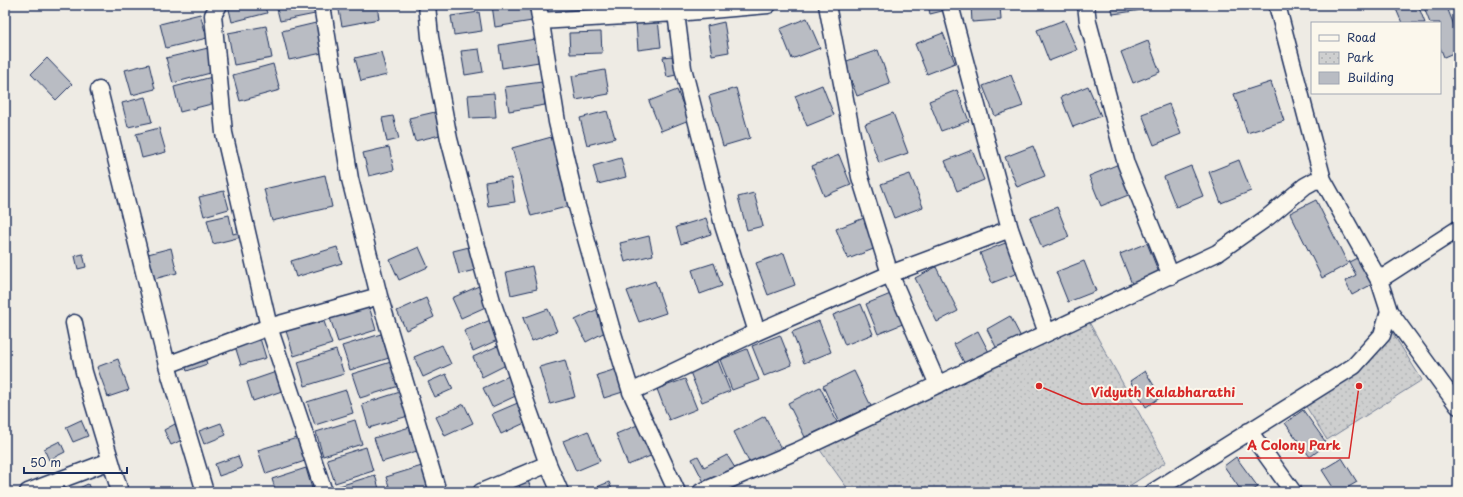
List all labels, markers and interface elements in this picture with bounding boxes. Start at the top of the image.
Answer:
legend [1311,22,1441,94]
text: Road [1347,28,1376,46]
text: Park [1347,48,1374,66]
text: Building [1347,68,1394,86]
callout: Vidyuth Kalabharathi [1082,379,1243,404]
text: Vidyuth Kalabharathi [1091,382,1235,401]
callout: A Colony Park [1239,433,1349,458]
text: A Colony Park [1246,435,1341,454]
scale bar [24,449,127,475]
text: 50 m [30,453,61,471]

